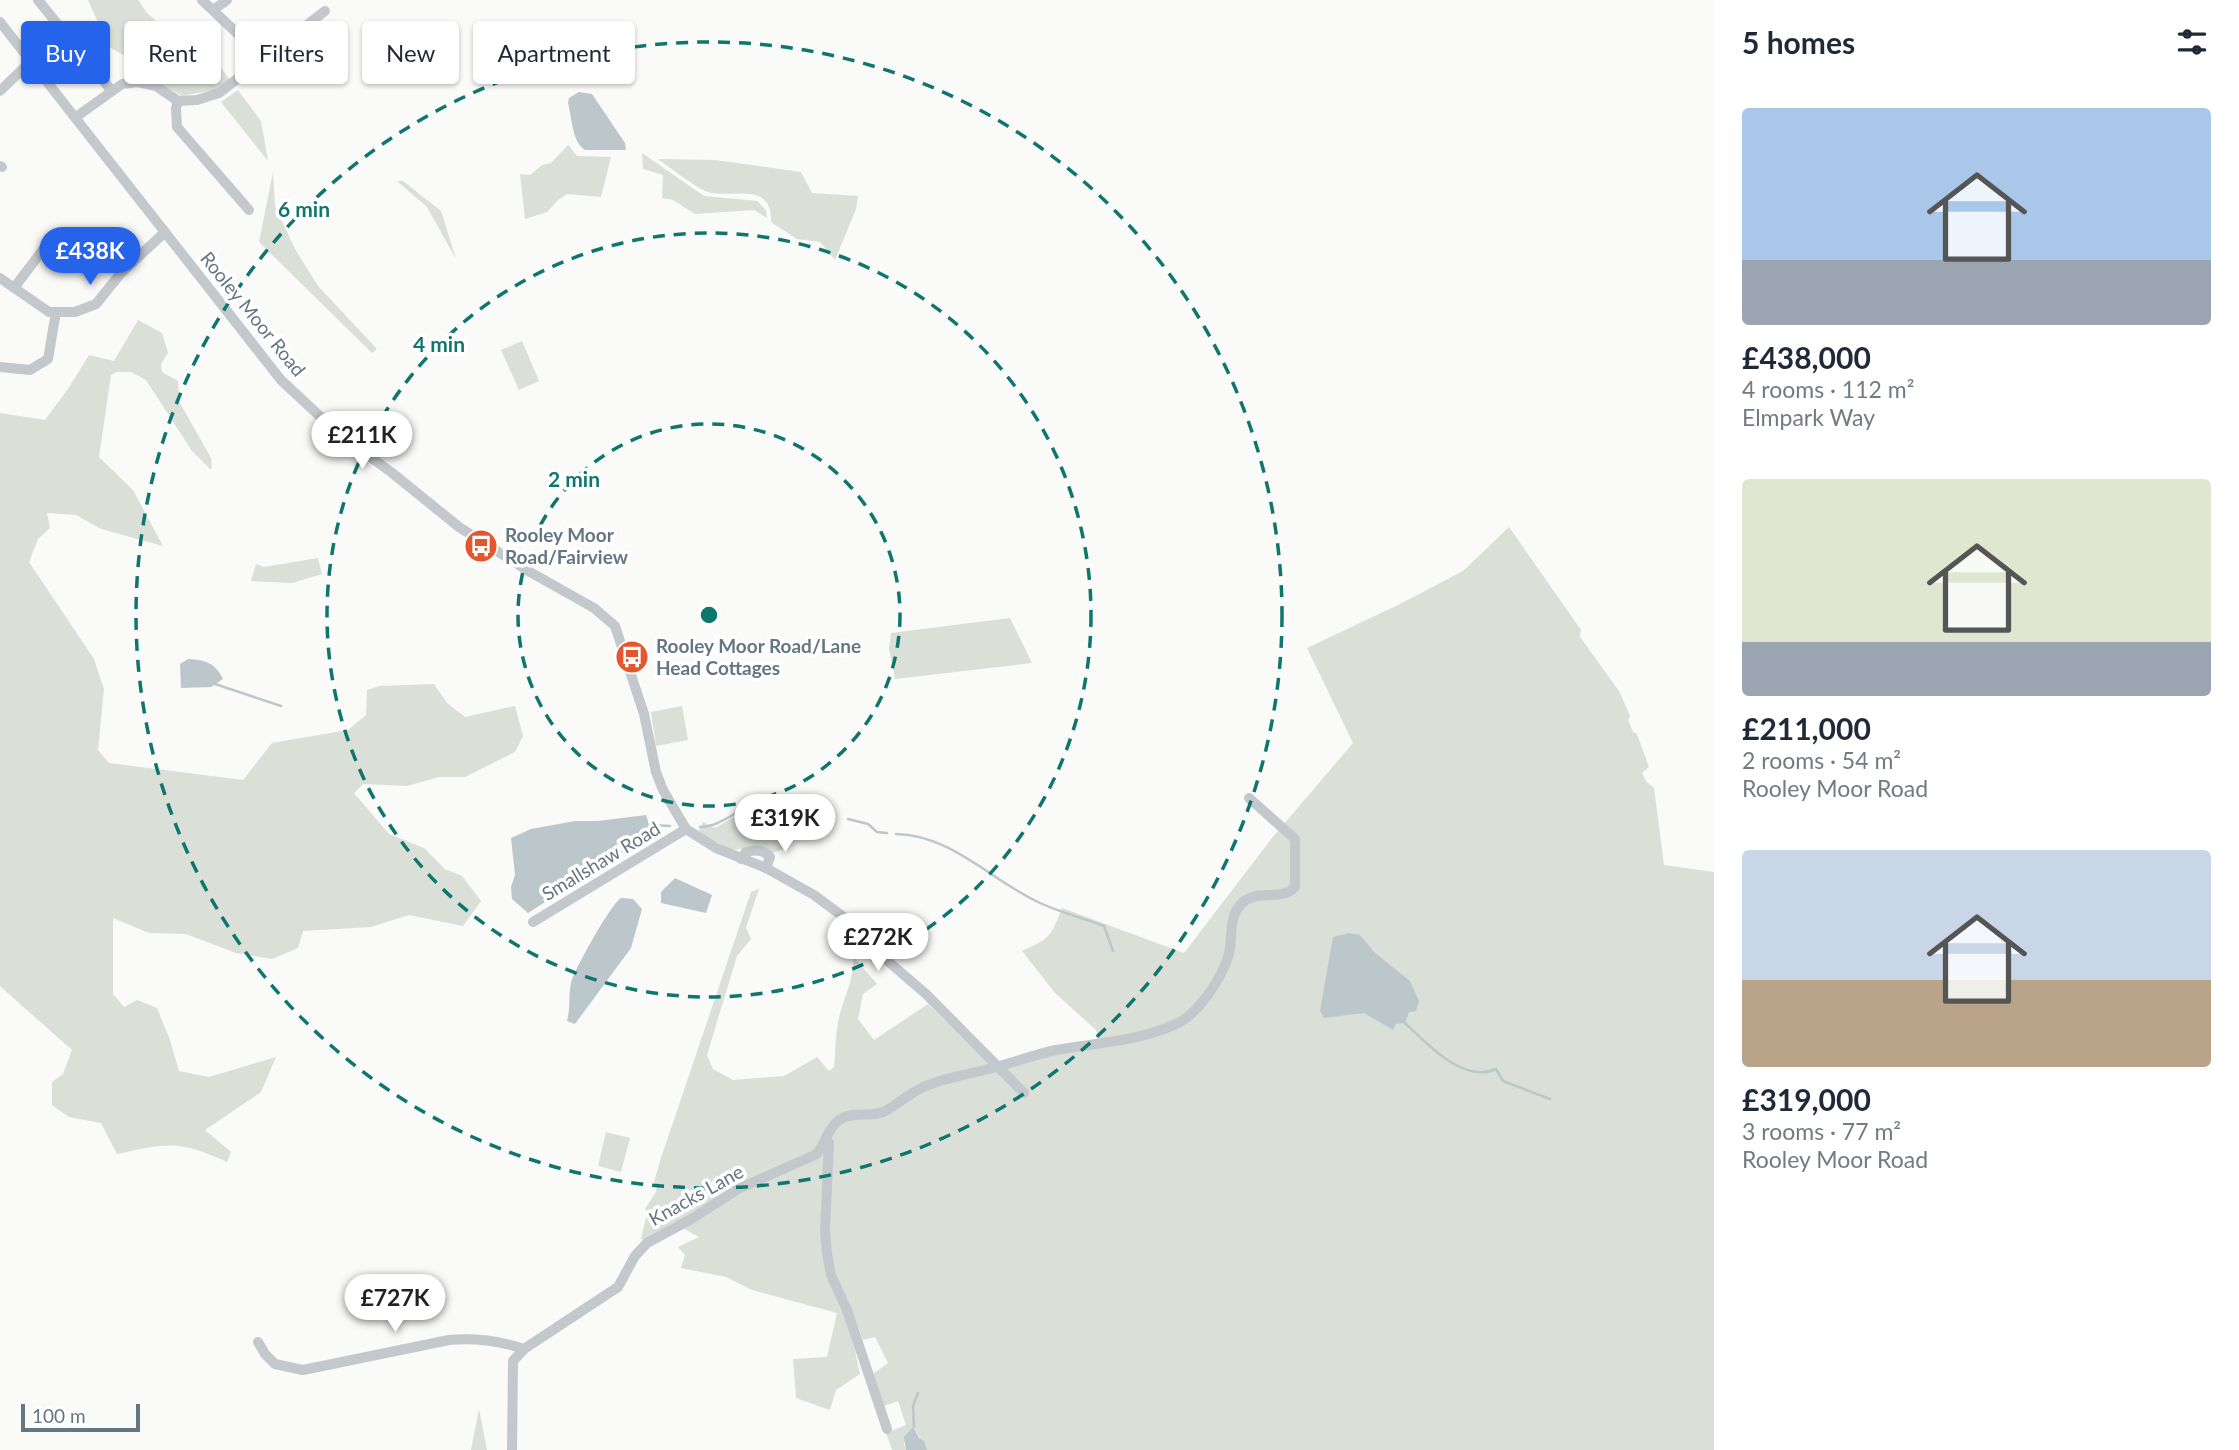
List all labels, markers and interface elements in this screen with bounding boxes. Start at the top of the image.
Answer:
chip: Buy [21,21,110,84]
chip: Rent [124,21,221,84]
chip: Filters [235,21,348,84]
chip: New [362,21,459,84]
chip: Apartment [473,21,635,84]
icon: filters [2173,23,2211,61]
text: 5 homes [1742,24,1855,60]
icon: home [1914,154,2040,280]
text: 6 min [278,196,330,221]
pin: £438K [41,228,139,287]
text: £438K [55,236,125,264]
street label: Rooley Moor Road [196,247,311,381]
text: 4 min [413,331,465,356]
text: £438,000 [1742,339,1871,375]
text: 4 rooms · 112 m² [1742,375,1914,403]
text: Elmpark Way [1742,403,1875,431]
pin: £211K [313,412,411,471]
text: £211K [327,420,397,448]
text: 2 min [548,466,600,491]
place label: Rooley Moor Road/Fairview [505,523,629,568]
icon: home [1914,525,2040,651]
bus stop icon: Rooley Moor Road/Fairview [462,527,500,565]
centre of rings [697,603,721,627]
place label: Rooley Moor Road/Lane Head Cottages [656,634,861,679]
bus stop icon: Rooley Moor Road/Lane Head Cottages [613,638,651,676]
text: £211,000 [1742,710,1871,746]
text: 2 rooms · 54 m² [1742,746,1901,774]
text: Rooley Moor Road [1742,774,1928,802]
pin: £319K [736,794,834,854]
text: £319K [750,803,820,831]
street label: Smallshaw Road [537,816,664,905]
icon: home [1914,896,2040,1022]
pin: £272K [829,914,927,973]
text: £272K [843,922,913,950]
text: £319,000 [1742,1081,1871,1117]
text: 3 rooms · 77 m² [1742,1117,1901,1145]
text: Rooley Moor Road [1742,1145,1928,1173]
street label: Knacks Lane [645,1159,747,1230]
pin: £727K [346,1274,444,1334]
text: £727K [360,1283,430,1311]
scale bar [21,1401,140,1433]
text: 100 m [32,1404,86,1427]

